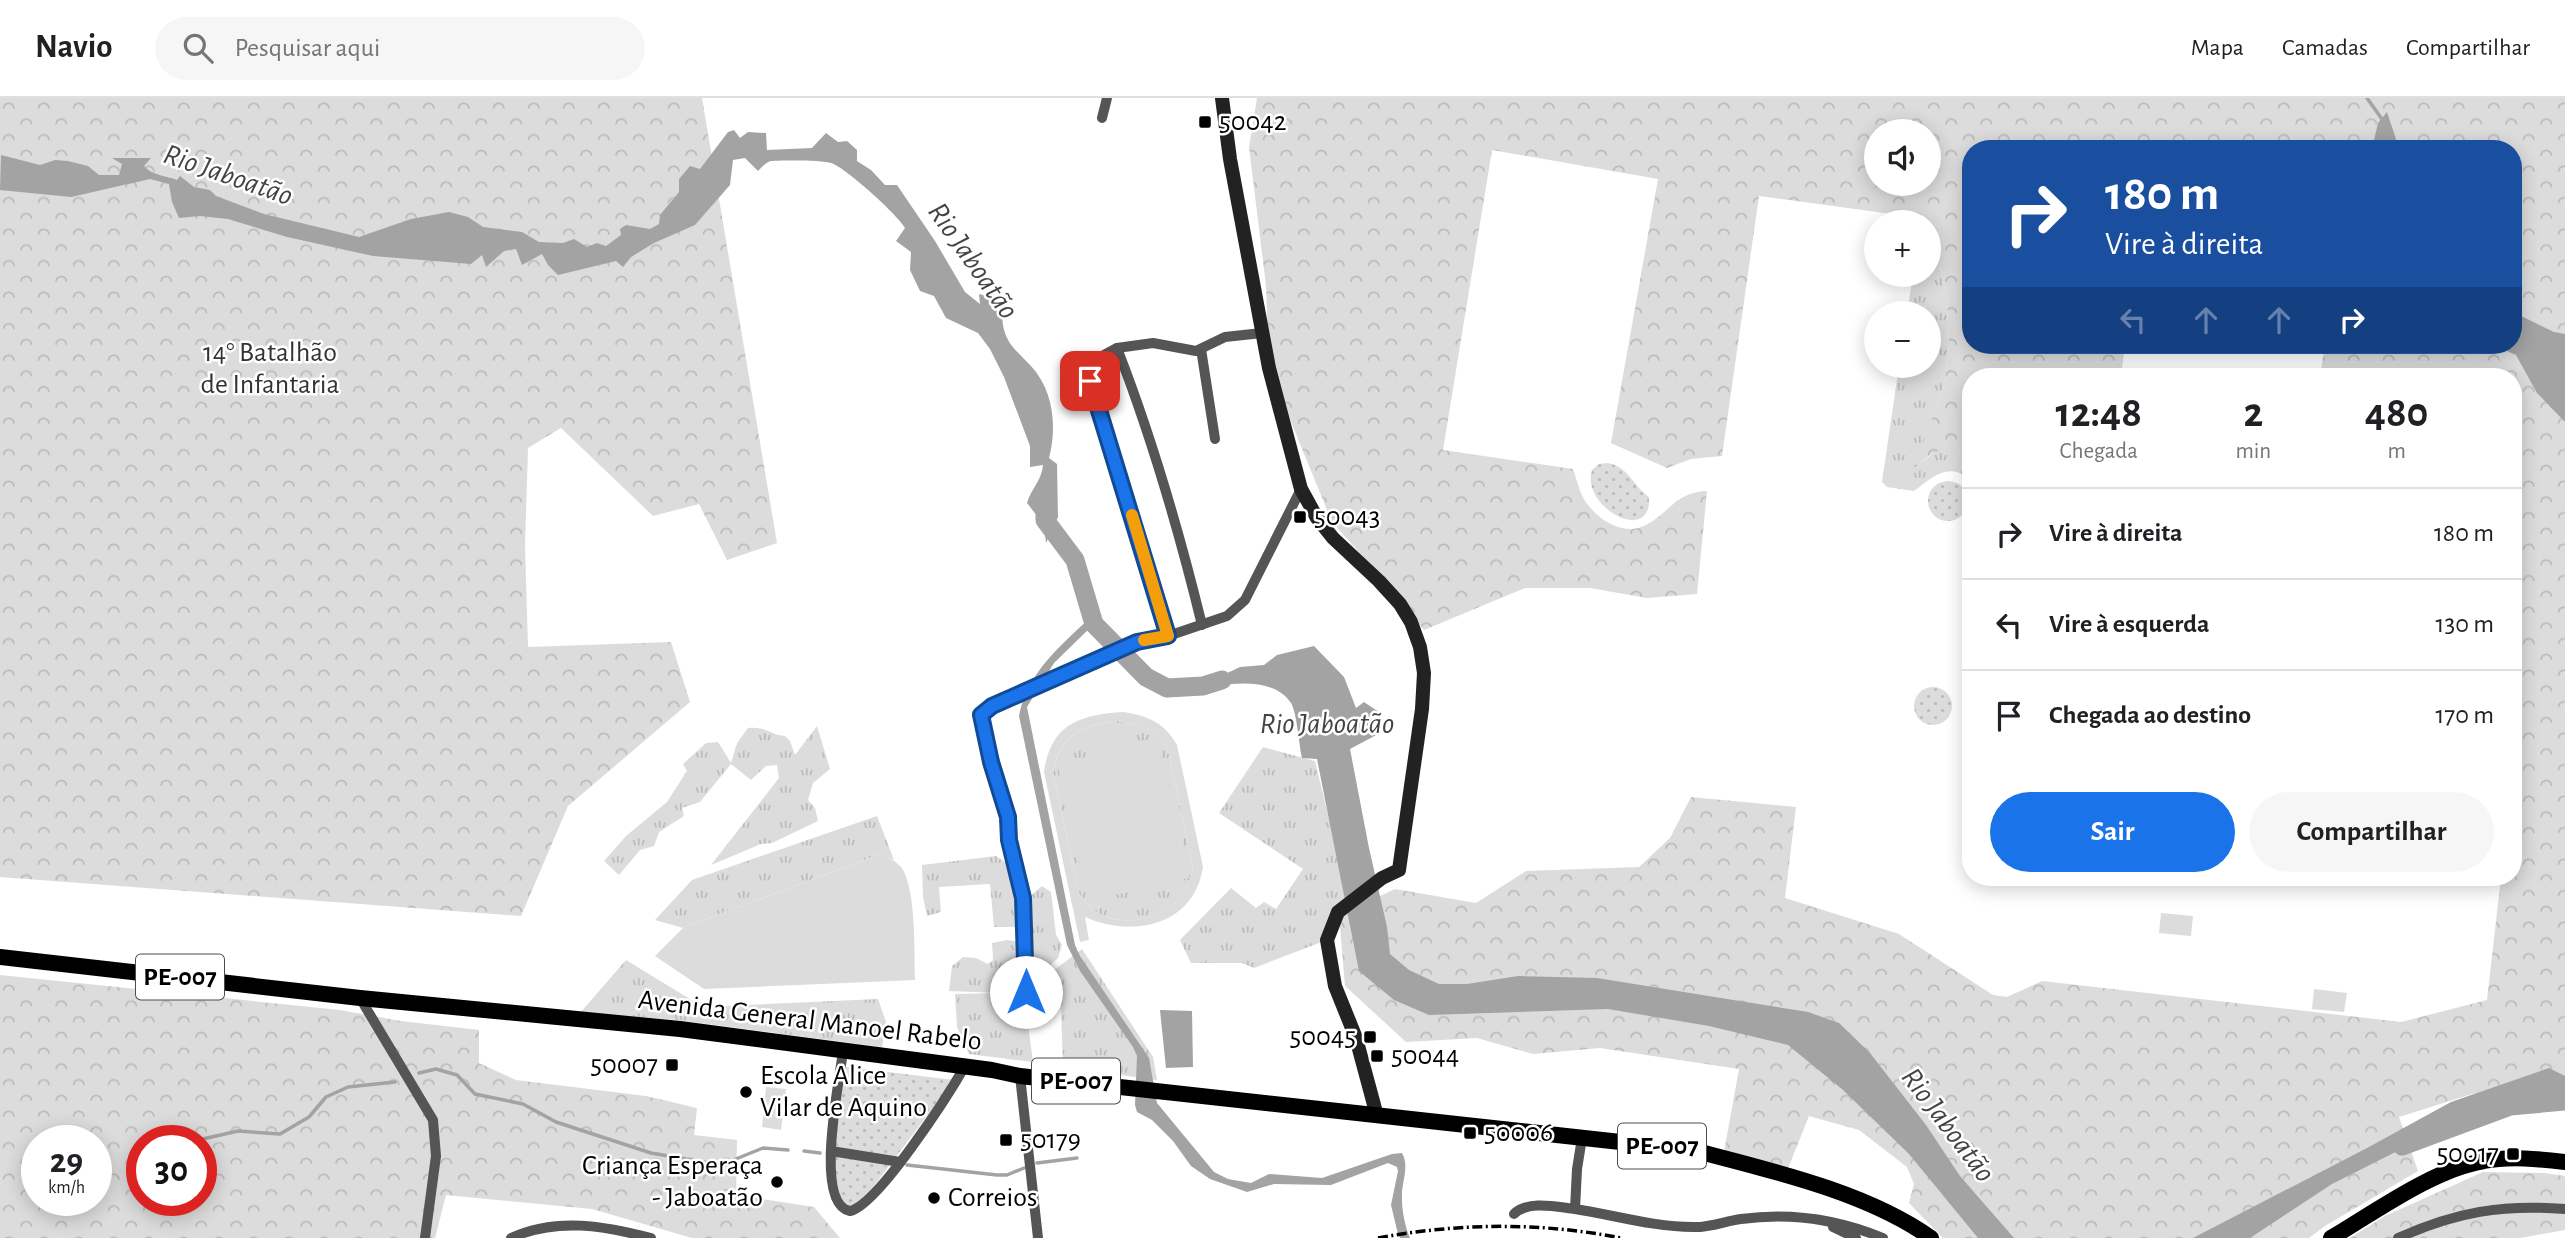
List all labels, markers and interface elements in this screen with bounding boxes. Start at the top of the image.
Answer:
search box [155,17,645,80]
icon: search [179,29,217,67]
text: Navio [35,31,113,64]
text: Pesquisar aqui [235,35,380,61]
text: Mapa [2191,36,2244,60]
text: Camadas [2282,36,2368,60]
text: Compartilhar [2406,36,2530,60]
place label: 50042 [1219,108,1286,136]
marker: 50042 [1197,114,1213,130]
map controls [1864,119,1941,378]
button: sound [1864,119,1941,196]
water label: Rio Jaboatão [160,139,296,211]
icon: right [1990,168,2081,259]
text: 180 m [2105,170,2219,219]
water label: Rio Jaboatão [922,197,1024,325]
button: + [1864,210,1941,287]
text: Vire à direita [2105,228,2263,260]
button: − [1864,301,1941,378]
icon: left [2114,301,2152,339]
icon: ahead [2187,301,2225,339]
icon: ahead [2260,301,2298,339]
icon: right [2333,301,2371,339]
park label: 14° Batalhão de Infantaria [200,339,340,399]
pin [1060,351,1120,411]
icon: arrive [1071,362,1109,400]
text: 12:48 [2056,392,2142,434]
text: 2 [2243,392,2263,434]
text: 480 [2365,392,2428,434]
text: Chegada [2060,440,2138,463]
text: min [2235,440,2271,463]
text: m [2387,440,2406,463]
place label: 50043 [1314,503,1380,531]
marker: 50043 [1292,509,1308,525]
icon: right [1990,515,2028,553]
text: Vire à direita [2049,520,2183,546]
text: 180 m [2434,520,2494,546]
icon: left [1990,606,2028,644]
text: Vire à esquerda [2049,611,2210,637]
text: 130 m [2436,611,2494,637]
icon: arrive [1990,697,2028,735]
text: Chegada ao destino [2049,702,2251,728]
text: 170 m [2435,702,2494,728]
water label: Rio Jaboatão [1260,709,1394,739]
button: Sair [1990,792,2235,872]
button: Compartilhar [2249,792,2494,872]
road number: PE-007 [136,954,224,1000]
position arrow [989,955,1063,1029]
street label: Avenida General Manoel Rabelo [637,986,983,1056]
place label: 50045 [1290,1023,1356,1051]
marker: 50045 [1362,1029,1378,1045]
place label: 50044 [1391,1042,1459,1070]
marker: 50044 [1369,1048,1385,1064]
place label: 50007 [590,1051,658,1079]
marker: 50007 [664,1057,680,1073]
road number: PE-007 [1032,1058,1120,1104]
place label: Escola Alice Vilar de Aquino [760,1062,927,1122]
water label: Rio Jaboatão [1896,1062,2000,1188]
marker: Escola Alice Vilar de Aquino [738,1084,754,1100]
place label: 50006 [1484,1119,1553,1147]
road number: PE-007 [1618,1124,1706,1168]
speed limit sign: 30 [126,1125,217,1216]
marker: 50006 [1462,1125,1478,1141]
place label: 50179 [1020,1126,1081,1154]
marker: 50179 [998,1132,1014,1148]
place label: 50017 [2436,1140,2499,1168]
text: 29 [50,1144,83,1179]
marker: 50017 [2505,1146,2521,1162]
place label: Criança Esperaça - Jaboatão [582,1152,763,1212]
marker: Criança Esperaça - Jaboatão [769,1174,785,1190]
text: km/h [48,1179,85,1197]
place label: Correios [948,1184,1037,1212]
marker: Correios [926,1190,942,1206]

